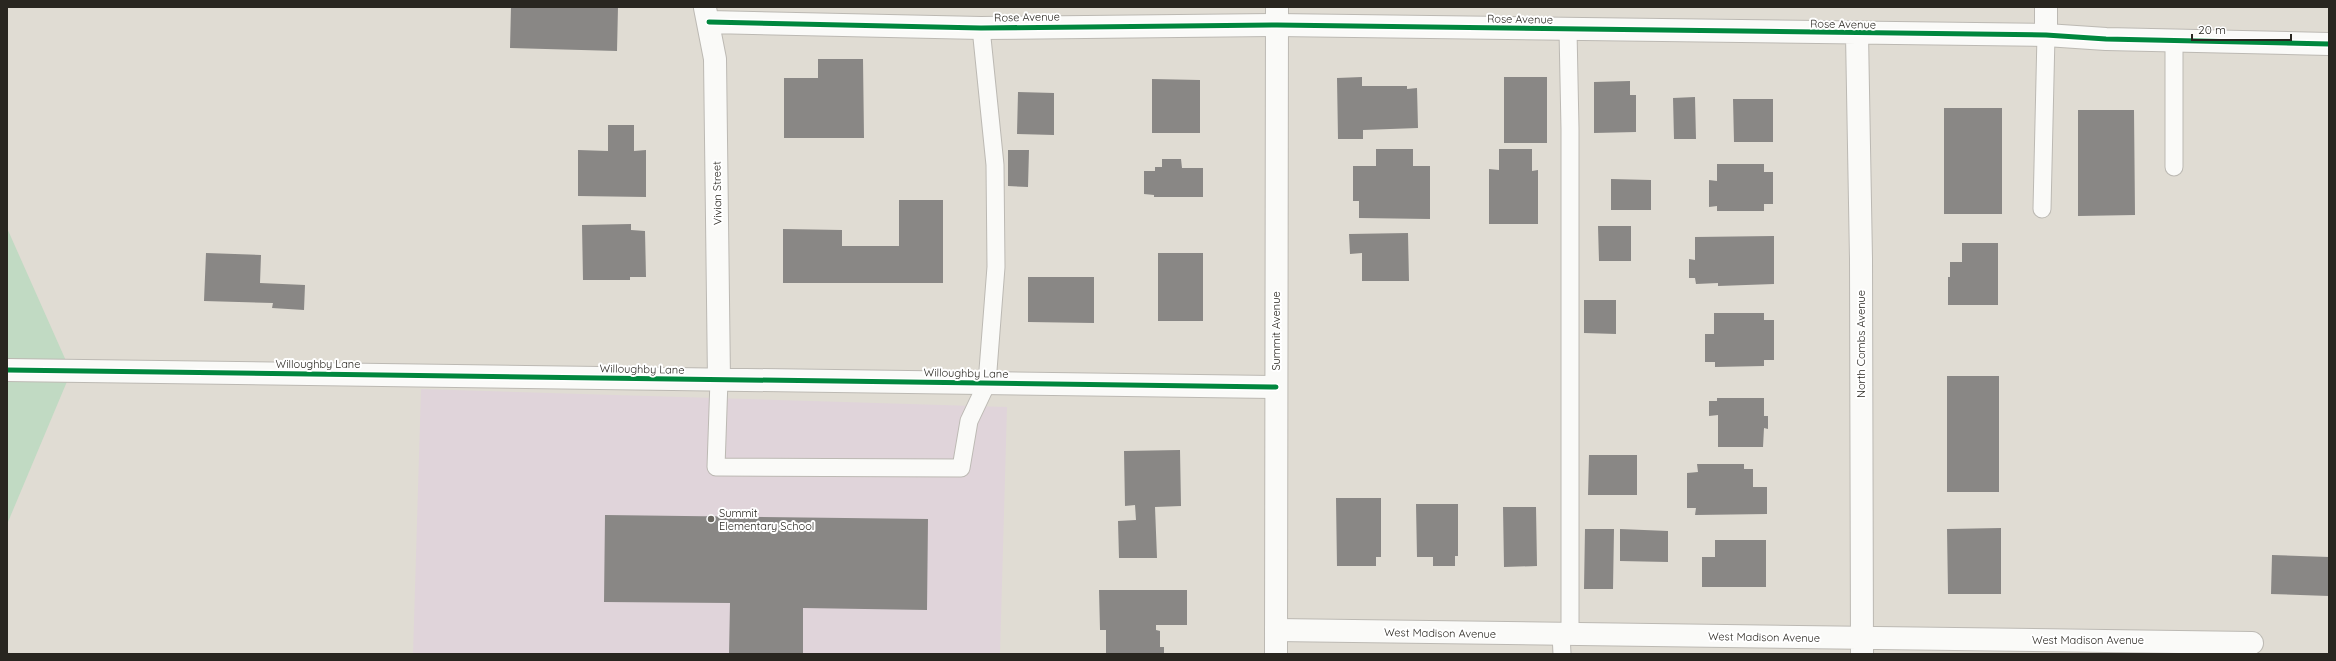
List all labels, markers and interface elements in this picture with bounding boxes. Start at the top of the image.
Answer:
street label: Rose Avenue [994,9,1060,25]
street label: Rose Avenue [1487,11,1553,27]
street label: Rose Avenue [1810,16,1876,32]
scale bar [2192,16,2291,42]
text: 20 m [2198,22,2226,37]
street label: Vivian Street [709,161,725,225]
street label: North Combs Avenue [1854,290,1868,398]
street label: Summit Avenue [1269,291,1283,371]
street label: Willoughby Lane [276,357,360,371]
street label: Willoughby Lane [599,361,685,377]
street label: Willoughby Lane [923,365,1009,381]
place label: Summit Elementary School [719,506,814,533]
marker: Summit Elementary School [706,514,716,524]
street label: West Madison Avenue [1384,625,1496,641]
street label: West Madison Avenue [1708,629,1820,645]
street label: West Madison Avenue [2032,633,2144,647]

